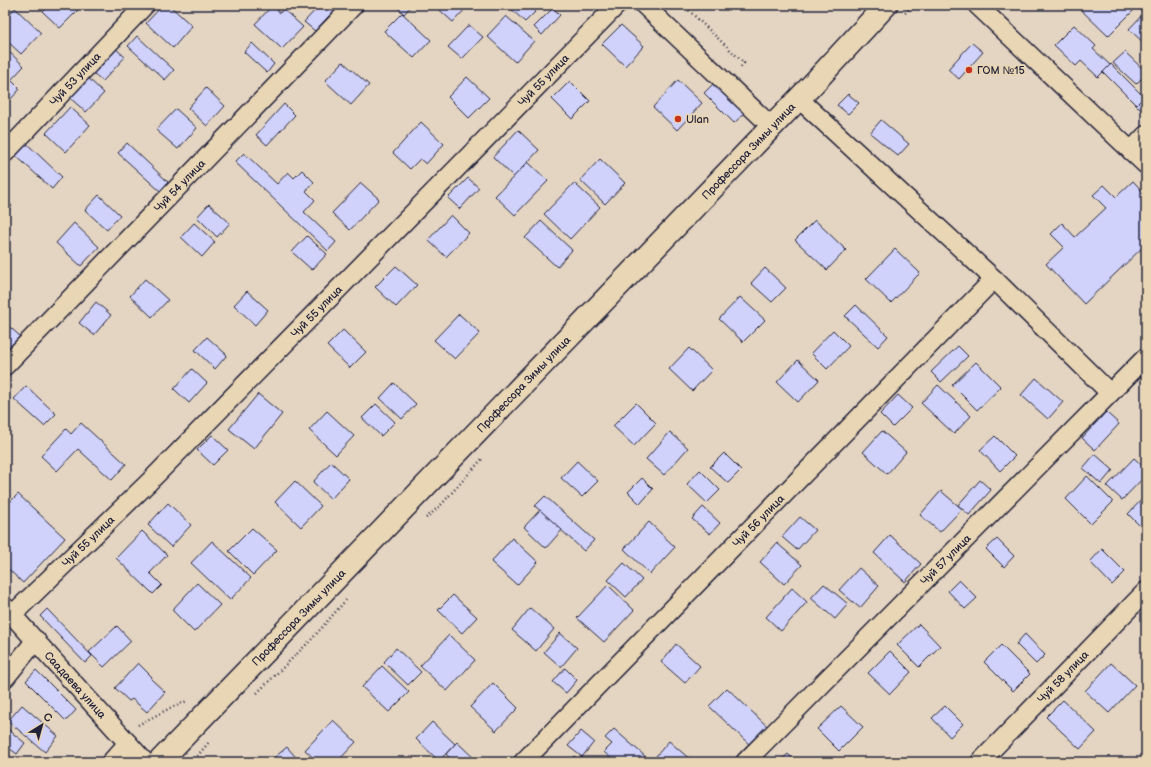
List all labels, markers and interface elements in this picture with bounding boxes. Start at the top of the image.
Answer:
street label: Чуй 53 улица [47,50,104,108]
street label: Чуй 55 улица [515,51,572,109]
place label: ГОМ №15 [977,64,1025,77]
marker: ГОМ №15 [964,65,974,75]
street label: Профессора Зимы улица [699,100,799,202]
place label: Ulan [686,113,709,126]
marker: Ulan [673,114,683,124]
street label: Чуй 54 улица [151,157,209,215]
street label: Чуй 55 улица [288,283,345,340]
street label: Профессора Зимы улица [474,333,574,435]
street label: Чуй 56 улица [730,492,787,550]
street label: Чуй 55 улица [60,513,118,570]
street label: Чуй 57 улица [918,531,974,588]
street label: Профессора Зимы улица [249,566,349,669]
street label: Саадаева улица [42,648,108,720]
street label: Чуй 58 улица [1035,648,1092,706]
north arrow [22,705,62,745]

